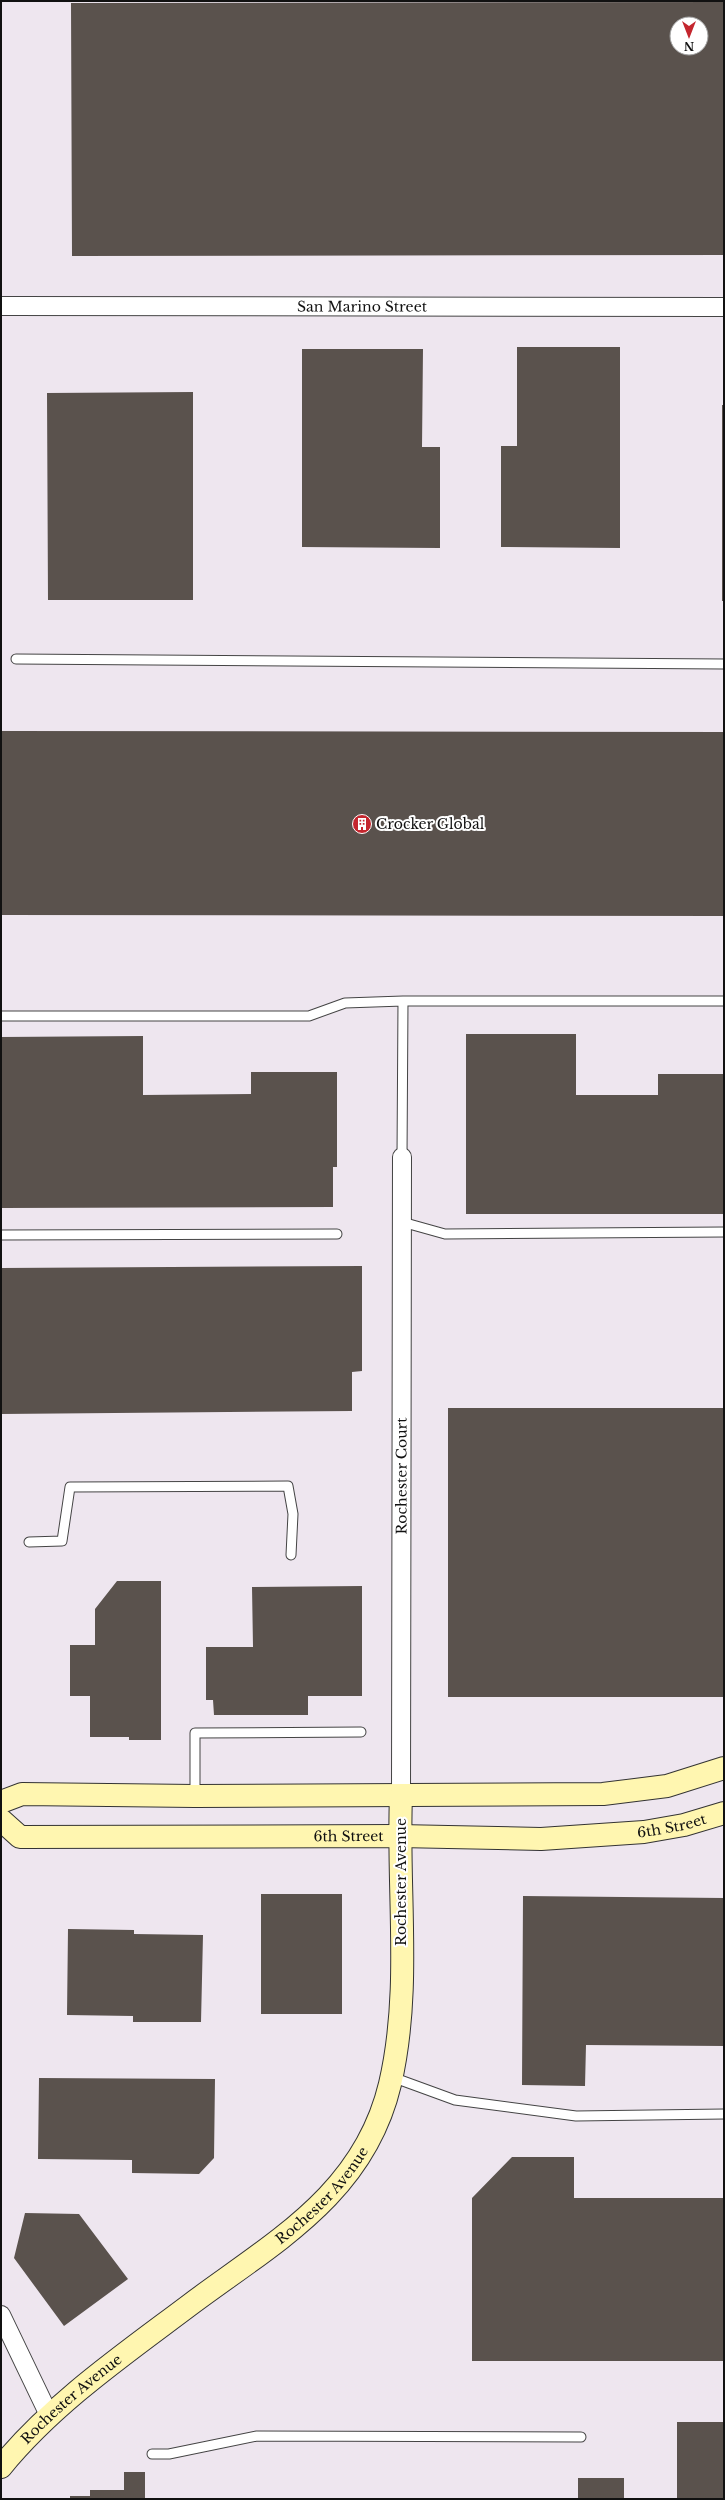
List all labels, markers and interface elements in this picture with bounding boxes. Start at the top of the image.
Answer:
north arrow [669,16,709,56]
text: N [683,39,694,53]
street label: San Marino Street [297,297,428,316]
building icon: Crocker Global [351,813,373,835]
place label: Crocker Global [376,815,485,833]
street label: Rochester Court [392,1417,411,1535]
street label: 6th Street [637,1810,709,1841]
street label: Rochester Avenue [392,1818,410,1946]
street label: 6th Street [313,1827,384,1845]
street label: Rochester Avenue [272,2143,372,2248]
street label: Rochester Avenue [17,2350,125,2448]

